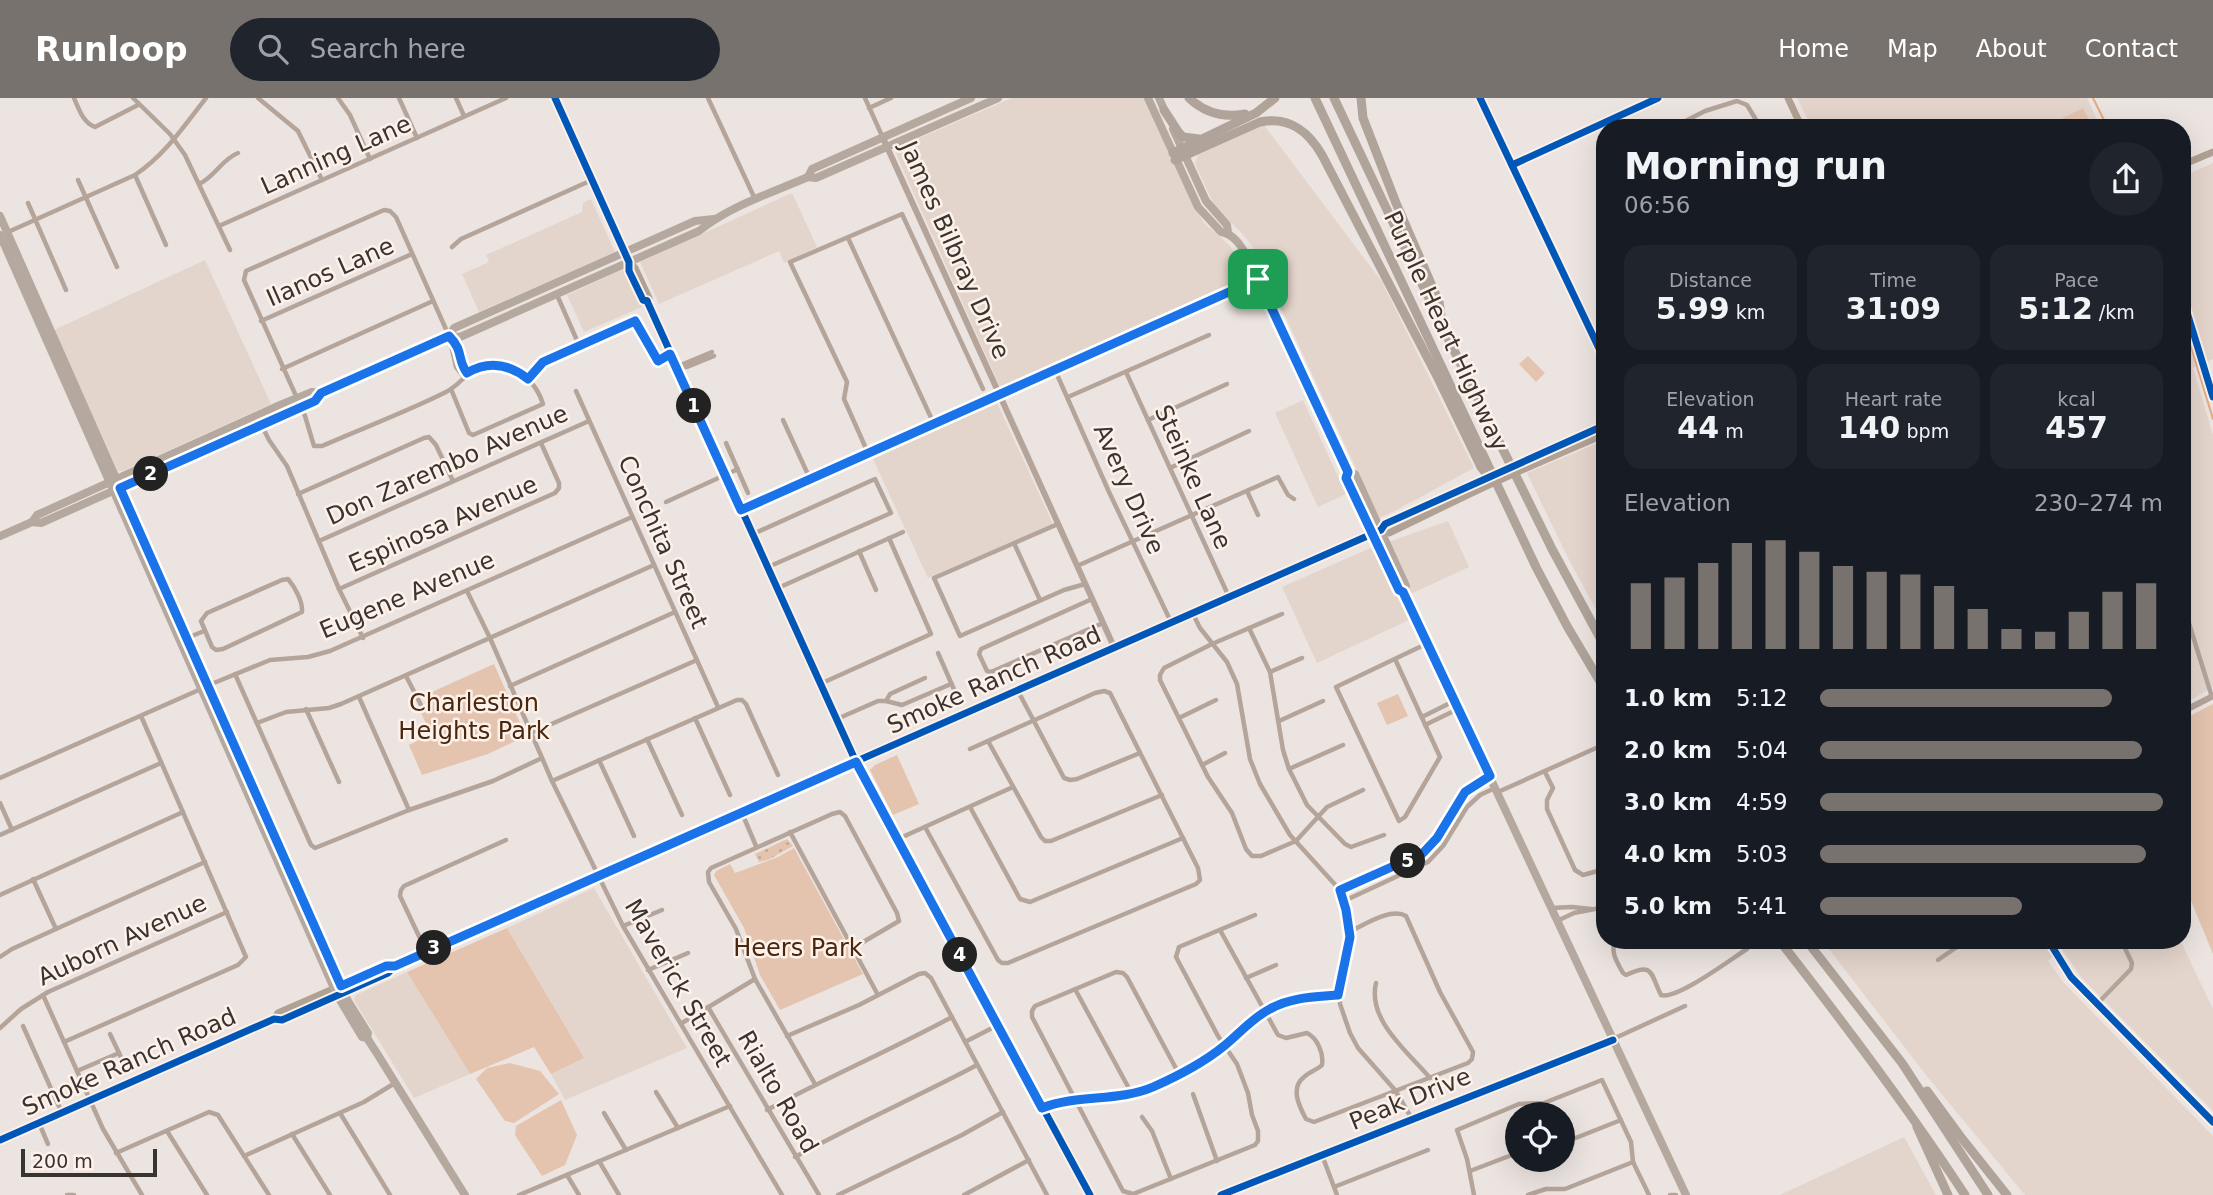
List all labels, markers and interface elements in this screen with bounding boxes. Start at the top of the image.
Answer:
search box [230,18,720,81]
text: Runloop [35,30,188,69]
icon: search [254,30,292,68]
text: Search here [310,34,466,64]
text: Home [1778,35,1849,63]
text: Map [1887,35,1938,63]
text: About [1976,35,2047,63]
text: Contact [2085,35,2178,63]
street label: Lanning Lane [257,109,415,201]
street label: James Bilbray Drive [894,135,1016,363]
button: share [2089,142,2163,216]
text: Morning run [1624,144,1887,188]
text: 06:56 [1624,192,1690,218]
street label: Purple Heart Highway [1378,207,1514,455]
street label: Ilanos Lane [262,231,398,313]
pin [1228,249,1288,309]
icon: arrive [1239,260,1277,298]
text: Distance [1669,269,1752,291]
text: Time [1870,269,1917,291]
text: Pace [2054,269,2099,291]
text: 5.99 [1656,291,1730,326]
text: 31:09 [1846,291,1941,326]
text: 5:12 [2018,291,2093,326]
text: km [1730,301,1765,323]
text: /km [2093,301,2135,323]
pin: 1 [676,388,712,424]
text: Elevation [1666,388,1755,410]
text: Heart rate [1845,388,1942,410]
text: kcal [2057,388,2096,410]
text: 1 [687,394,700,416]
street label: Don Zarembo Avenue [322,399,572,531]
street label: Steinke Lane [1149,401,1237,553]
text: 44 [1677,410,1719,445]
text: 140 [1838,410,1900,445]
text: 457 [2045,410,2108,445]
street label: Avery Drive [1088,420,1170,558]
text: m [1719,420,1744,442]
text: bpm [1900,420,1949,442]
street label: Conchita Street [612,451,714,633]
pin: 2 [134,456,168,492]
text: 2 [144,462,157,484]
street label: Espinosa Avenue [344,470,542,578]
text: Elevation [1624,490,1731,516]
text: 230–274 m [2034,490,2163,516]
street label: Eugene Avenue [315,546,499,644]
street label: Smoke Ranch Road [883,620,1105,740]
text: 1.0 km [1624,685,1712,711]
text: 5:12 [1736,685,1788,711]
park label: Charleston Heights Park [398,689,550,745]
text: 2.0 km [1624,737,1712,763]
text: 5:04 [1736,737,1788,763]
text: 3.0 km [1624,789,1712,815]
text: 4:59 [1736,789,1788,815]
text: 4.0 km [1624,841,1712,867]
text: 5:03 [1736,841,1788,867]
pin: 5 [1390,844,1426,878]
text: 5 [1401,849,1414,871]
street label: Auborn Avenue [33,889,211,991]
text: 5.0 km [1624,893,1712,919]
text: 5:41 [1736,893,1788,919]
street label: Maverick Street [619,894,737,1072]
pin: 3 [416,930,452,966]
park label: Heers Park [733,934,863,962]
text: 3 [427,936,440,958]
pin: 4 [942,938,978,972]
text: 4 [953,943,966,965]
street label: Smoke Ranch Road [18,1002,240,1122]
street label: Rialto Road [732,1026,824,1158]
street label: Peak Drive [1345,1062,1475,1136]
map controls [1505,1102,1575,1172]
button: locate [1505,1102,1575,1172]
scale bar [21,1146,158,1178]
text: 200 m [32,1150,93,1172]

